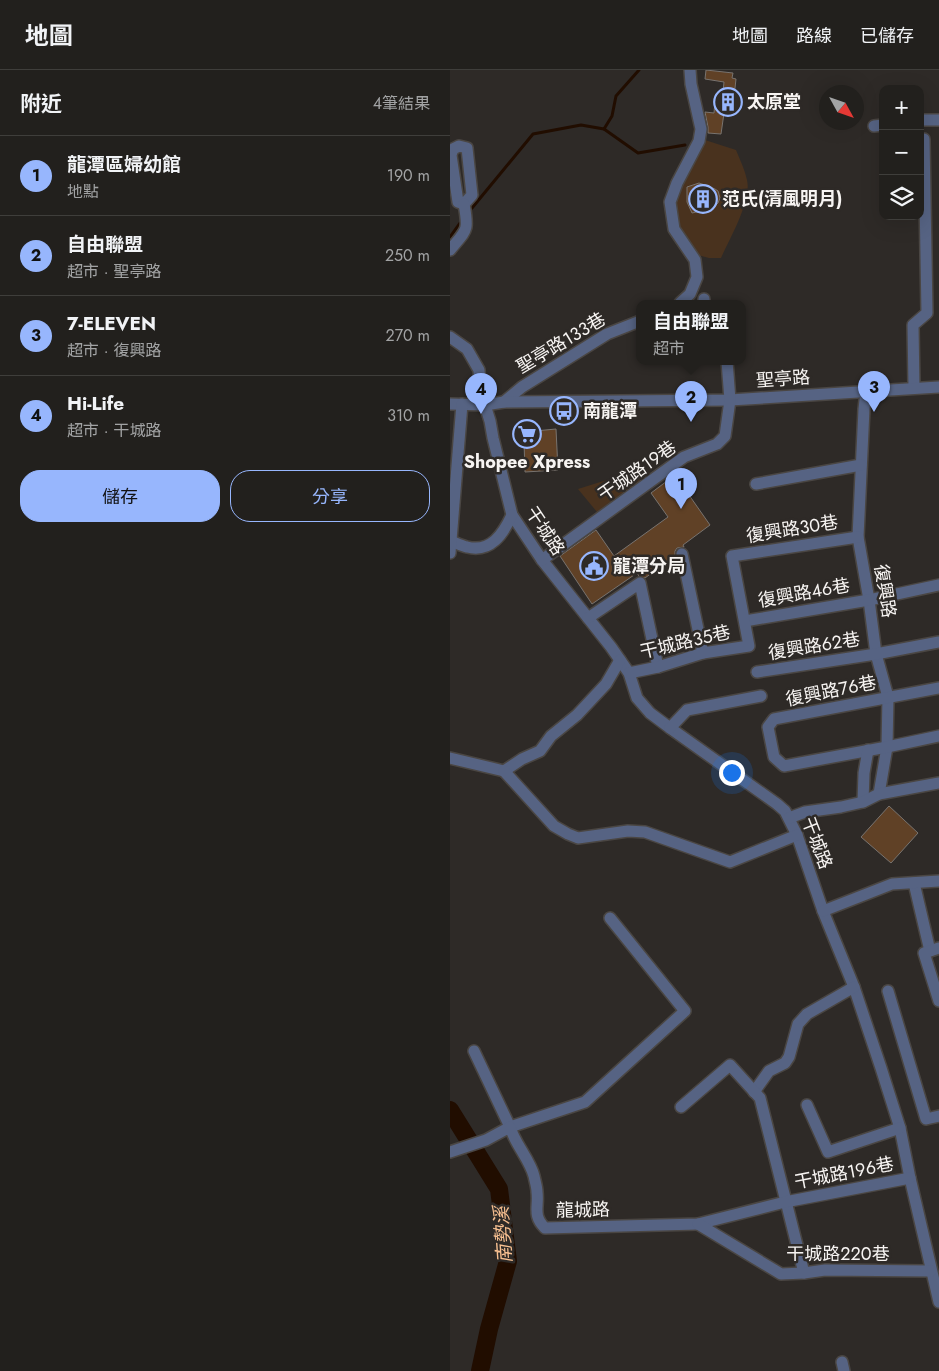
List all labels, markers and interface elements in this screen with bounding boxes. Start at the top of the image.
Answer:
text: 地圖 [25,18,73,53]
text: 地圖 [732,23,768,49]
text: 路線 [796,23,832,49]
text: 已儲存 [860,23,914,49]
north arrow [819,85,864,130]
map controls [879,85,924,220]
button: + [879,85,924,130]
building icon: 太原堂 [713,87,743,117]
text: 附近 [20,89,62,119]
place label: 太原堂 [747,89,801,115]
text: 4筆結果 [373,92,430,115]
button: − [879,130,924,175]
text: 龍潭區婦幼館 [67,151,181,178]
text: 1 [32,164,40,187]
text: 190 m [387,164,430,187]
button: layers [879,175,924,220]
text: 地點 [67,180,99,203]
building icon: 范氏(清風明月) [688,184,718,214]
place label: 范氏(清風明月) [722,186,842,212]
text: 自由聯盟 [67,231,143,258]
text: 2 [31,244,41,267]
text: 250 m [385,244,430,267]
text: 超市 · 聖亭路 [67,260,161,283]
popup [636,300,746,365]
street label: 聖亭路133巷 [512,306,610,380]
text: 自由聯盟 [653,308,729,335]
text: 7-ELEVEN [67,310,156,337]
text: 3 [31,324,41,347]
text: 270 m [386,324,430,347]
text: 超市 [653,337,685,360]
text: 超市 · 復興路 [67,339,161,362]
street label: 聖亭路 [755,364,811,394]
pin: 3 [858,371,890,412]
pin: 4 [465,373,497,414]
pin: 2 [675,381,707,422]
text: Hi-Life [67,390,124,417]
bus stop icon: 南龍潭 [549,396,579,426]
place label: 南龍潭 [583,398,637,424]
text: 4 [30,404,42,427]
text: 310 m [387,404,430,427]
text: 超市 · 干城路 [67,419,161,442]
supermarket icon: Shopee Xpress [512,419,542,449]
street label: 干城路19巷 [594,436,680,506]
place label: Shopee Xpress [464,449,590,475]
pin: 1 [665,468,697,509]
button: 儲存 [20,470,220,522]
button: 分享 [230,470,430,522]
street label: 干城路 [519,501,571,561]
street label: 復興路30巷 [744,509,840,549]
public building icon: 龍潭分局 [579,551,609,581]
place label: 龍潭分局 [613,553,685,579]
street label: 復興路 [868,562,902,620]
street label: 復興路46巷 [756,572,852,614]
street label: 干城路35巷 [637,619,733,665]
street label: 復興路62巷 [766,626,862,666]
street label: 復興路76巷 [783,669,879,713]
your location [719,760,745,786]
street label: 干城路 [795,813,839,873]
street label: 干城路196巷 [792,1151,896,1195]
street label: 龍城路 [556,1197,610,1223]
water label: 南勢溪 [487,1203,518,1264]
street label: 干城路220巷 [786,1241,890,1267]

